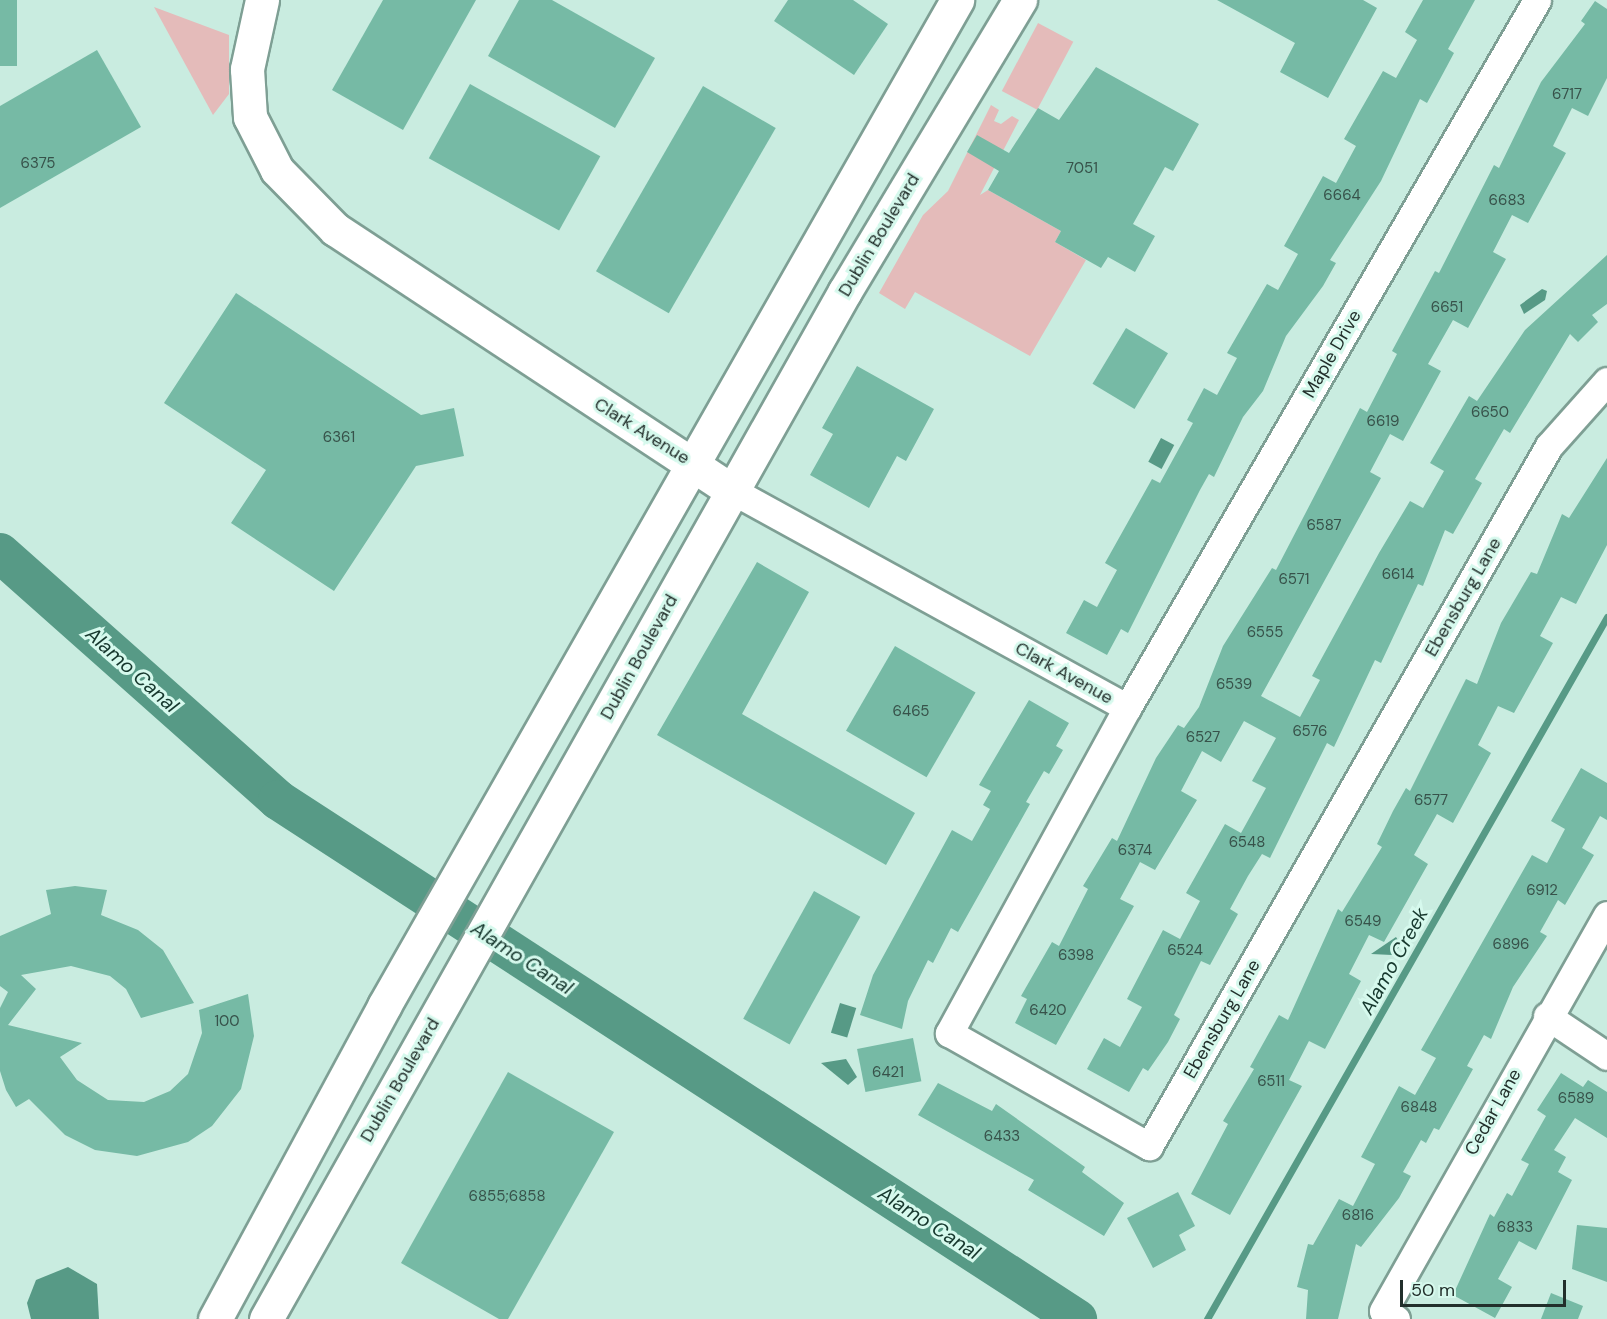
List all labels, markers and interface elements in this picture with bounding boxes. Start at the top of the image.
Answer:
house number: 6717 [1552,86,1582,104]
house number: 6375 [21,155,55,173]
house number: 7051 [1066,160,1098,178]
street label: Dublin Boulevard [834,170,924,300]
house number: 6664 [1323,187,1361,205]
house number: 6683 [1489,192,1525,210]
house number: 6651 [1431,299,1463,317]
street label: Maple Drive [1298,306,1366,402]
street label: Clark Avenue [590,393,694,469]
house number: 6650 [1471,404,1509,422]
house number: 6619 [1367,413,1399,431]
house number: 6361 [323,429,355,447]
house number: 6587 [1306,517,1342,535]
street label: Ebensburg Lane [1420,534,1506,660]
house number: 6614 [1382,566,1414,584]
house number: 6571 [1279,571,1309,589]
street label: Dublin Boulevard [596,591,682,723]
water label: Alamo Canal [81,622,183,718]
house number: 6555 [1247,624,1283,642]
street label: Clark Avenue [1011,637,1117,709]
house number: 6539 [1216,676,1252,694]
house number: 6465 [893,703,929,721]
house number: 6576 [1292,723,1328,741]
house number: 6527 [1186,729,1220,747]
house number: 6577 [1414,792,1448,810]
house number: 6548 [1229,834,1265,852]
house number: 6374 [1118,842,1152,860]
house number: 6912 [1526,882,1558,900]
water label: Alamo Creek [1355,903,1433,1019]
house number: 6549 [1345,913,1381,931]
water label: Alamo Canal [467,916,577,1000]
house number: 6896 [1493,936,1529,954]
house number: 6524 [1167,942,1203,960]
house number: 6398 [1058,947,1094,965]
street label: Ebensburg Lane [1179,956,1265,1082]
house number: 6420 [1029,1002,1067,1020]
house number: 100 [214,1013,240,1031]
street label: Dublin Boulevard [356,1014,444,1146]
house number: 6421 [872,1064,904,1082]
street label: Cedar Lane [1460,1065,1526,1159]
house number: 6511 [1257,1073,1285,1091]
house number: 6589 [1558,1090,1594,1108]
house number: 6848 [1401,1099,1437,1117]
house number: 6433 [984,1128,1020,1146]
water label: Alamo Canal [874,1181,984,1265]
house number: 6855;6858 [468,1188,546,1206]
house number: 6816 [1342,1207,1374,1225]
house number: 6833 [1497,1219,1533,1237]
scale bar [1403,1268,1570,1306]
text: 50 m [1411,1278,1455,1302]

